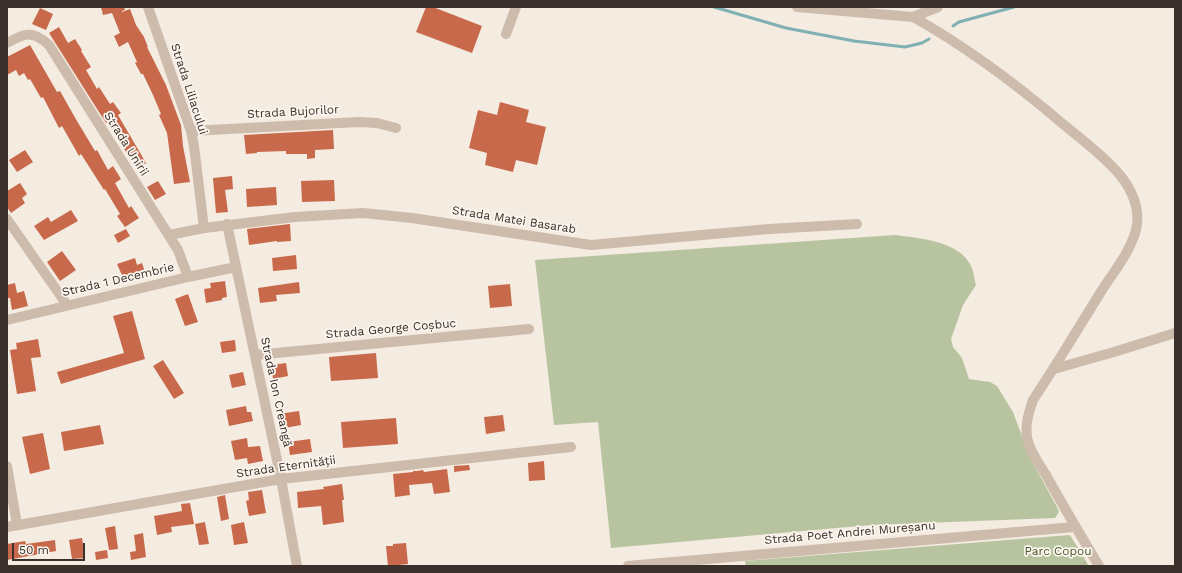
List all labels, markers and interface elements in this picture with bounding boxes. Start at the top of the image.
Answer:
street label: Strada Liliacului [167,42,211,136]
street label: Strada Bujorilor [247,102,339,122]
street label: Strada Unirii [101,109,151,179]
street label: Strada Matei Basarab [451,203,577,237]
street label: Strada 1 Decembrie [61,260,175,300]
street label: Strada George Coșbuc [325,316,457,342]
street label: Strada Ion Creangă [257,336,295,448]
street label: Strada Eternității [235,453,337,481]
street label: Strada Poet Andrei Mureșanu [764,518,936,548]
scale bar [14,535,87,561]
text: 50 m [19,543,49,557]
park label: Parc Copou [1024,544,1092,558]

